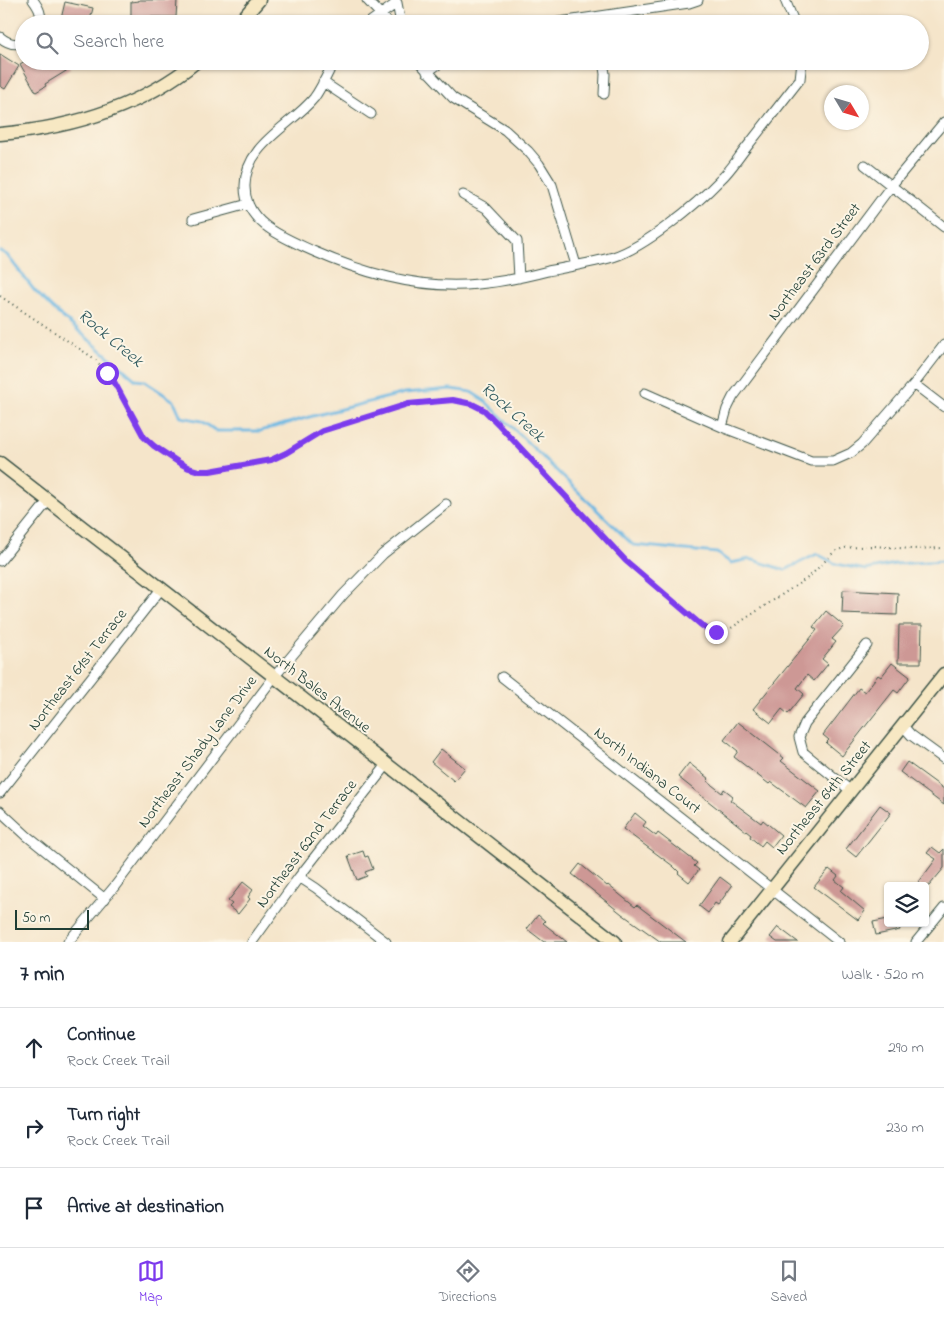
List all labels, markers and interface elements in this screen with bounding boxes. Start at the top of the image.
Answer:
search box [15,15,929,70]
icon: search [33,29,61,57]
text: Search here [73,29,164,56]
north arrow [824,85,869,130]
street label: Northeast 63rd Street [763,197,868,326]
water label: Rock Creek [71,304,150,375]
route start [96,362,119,385]
water label: Rock Creek [474,377,551,450]
street label: Northeast 61st Terrace [23,603,134,736]
route end [705,621,728,644]
street label: North Bales Avenue [258,640,376,740]
street label: Northeast Shady Lane Drive [133,670,264,833]
street label: North Indiana Court [588,721,706,821]
street label: Northeast 64th Street [770,735,878,860]
street label: Northeast 62nd Terrace [251,774,364,913]
map controls [884,882,929,927]
button: layers [884,882,929,927]
scale bar [15,907,89,930]
text: 50 m [22,908,50,929]
text: 7 min [20,960,64,990]
text: Walk · 520 m [841,963,924,987]
text: Continue [67,1022,135,1049]
icon: ahead [20,1034,48,1062]
text: 290 m [888,1036,924,1060]
text: Rock Creek Trail [67,1049,170,1073]
text: Turn right [67,1102,140,1129]
icon: right [20,1114,48,1142]
text: 230 m [886,1116,924,1140]
text: Rock Creek Trail [67,1129,170,1153]
icon: arrive [20,1194,48,1222]
text: Arrive at destination [67,1194,224,1221]
tab: Map [137,1257,165,1308]
tab: Directions [439,1257,497,1308]
tab: Saved [771,1257,807,1308]

